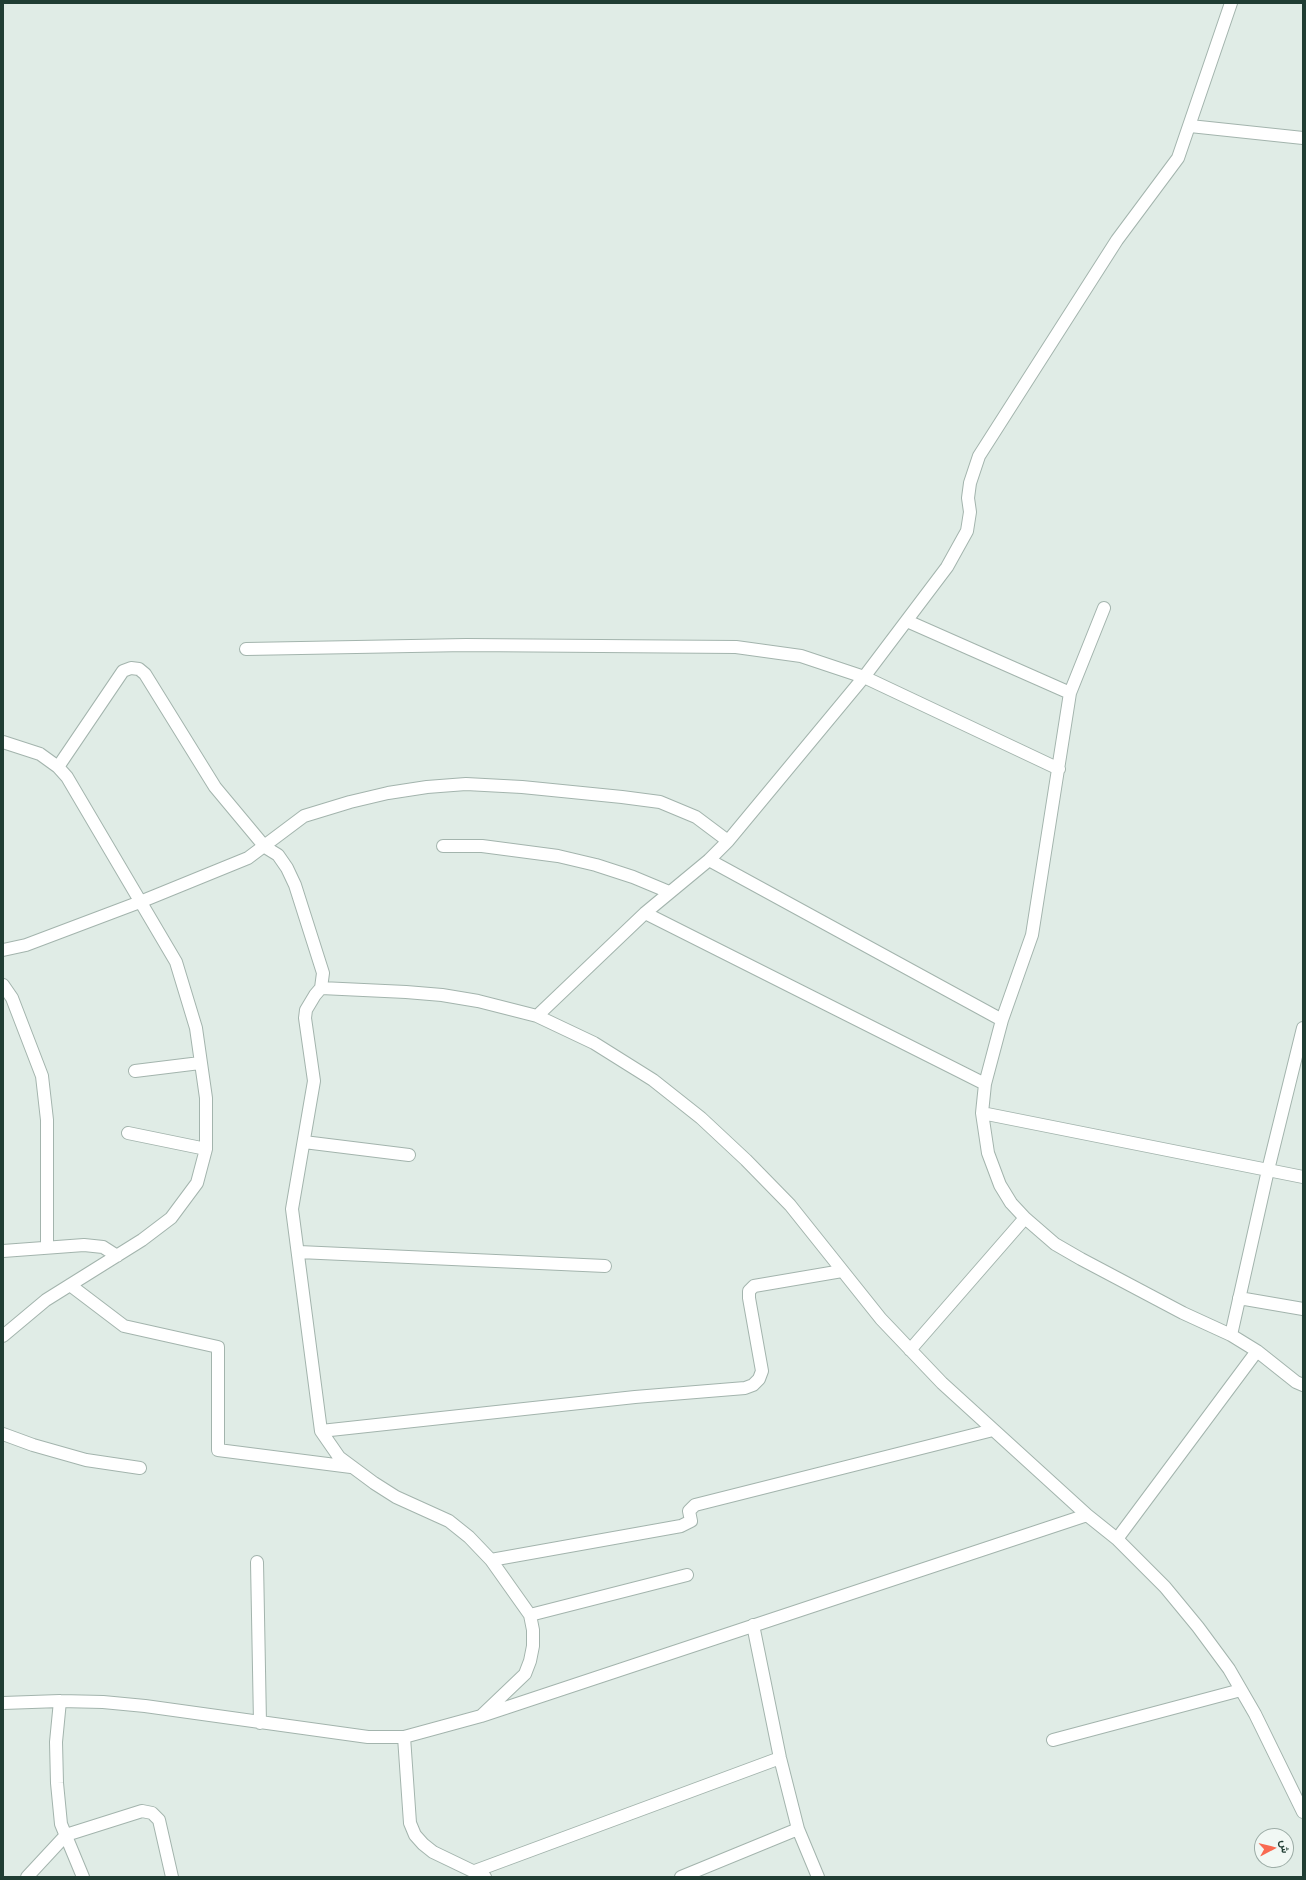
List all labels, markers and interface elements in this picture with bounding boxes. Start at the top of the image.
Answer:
north arrow [1254,1828,1294,1868]
text: ش [1277,1839,1293,1854]

